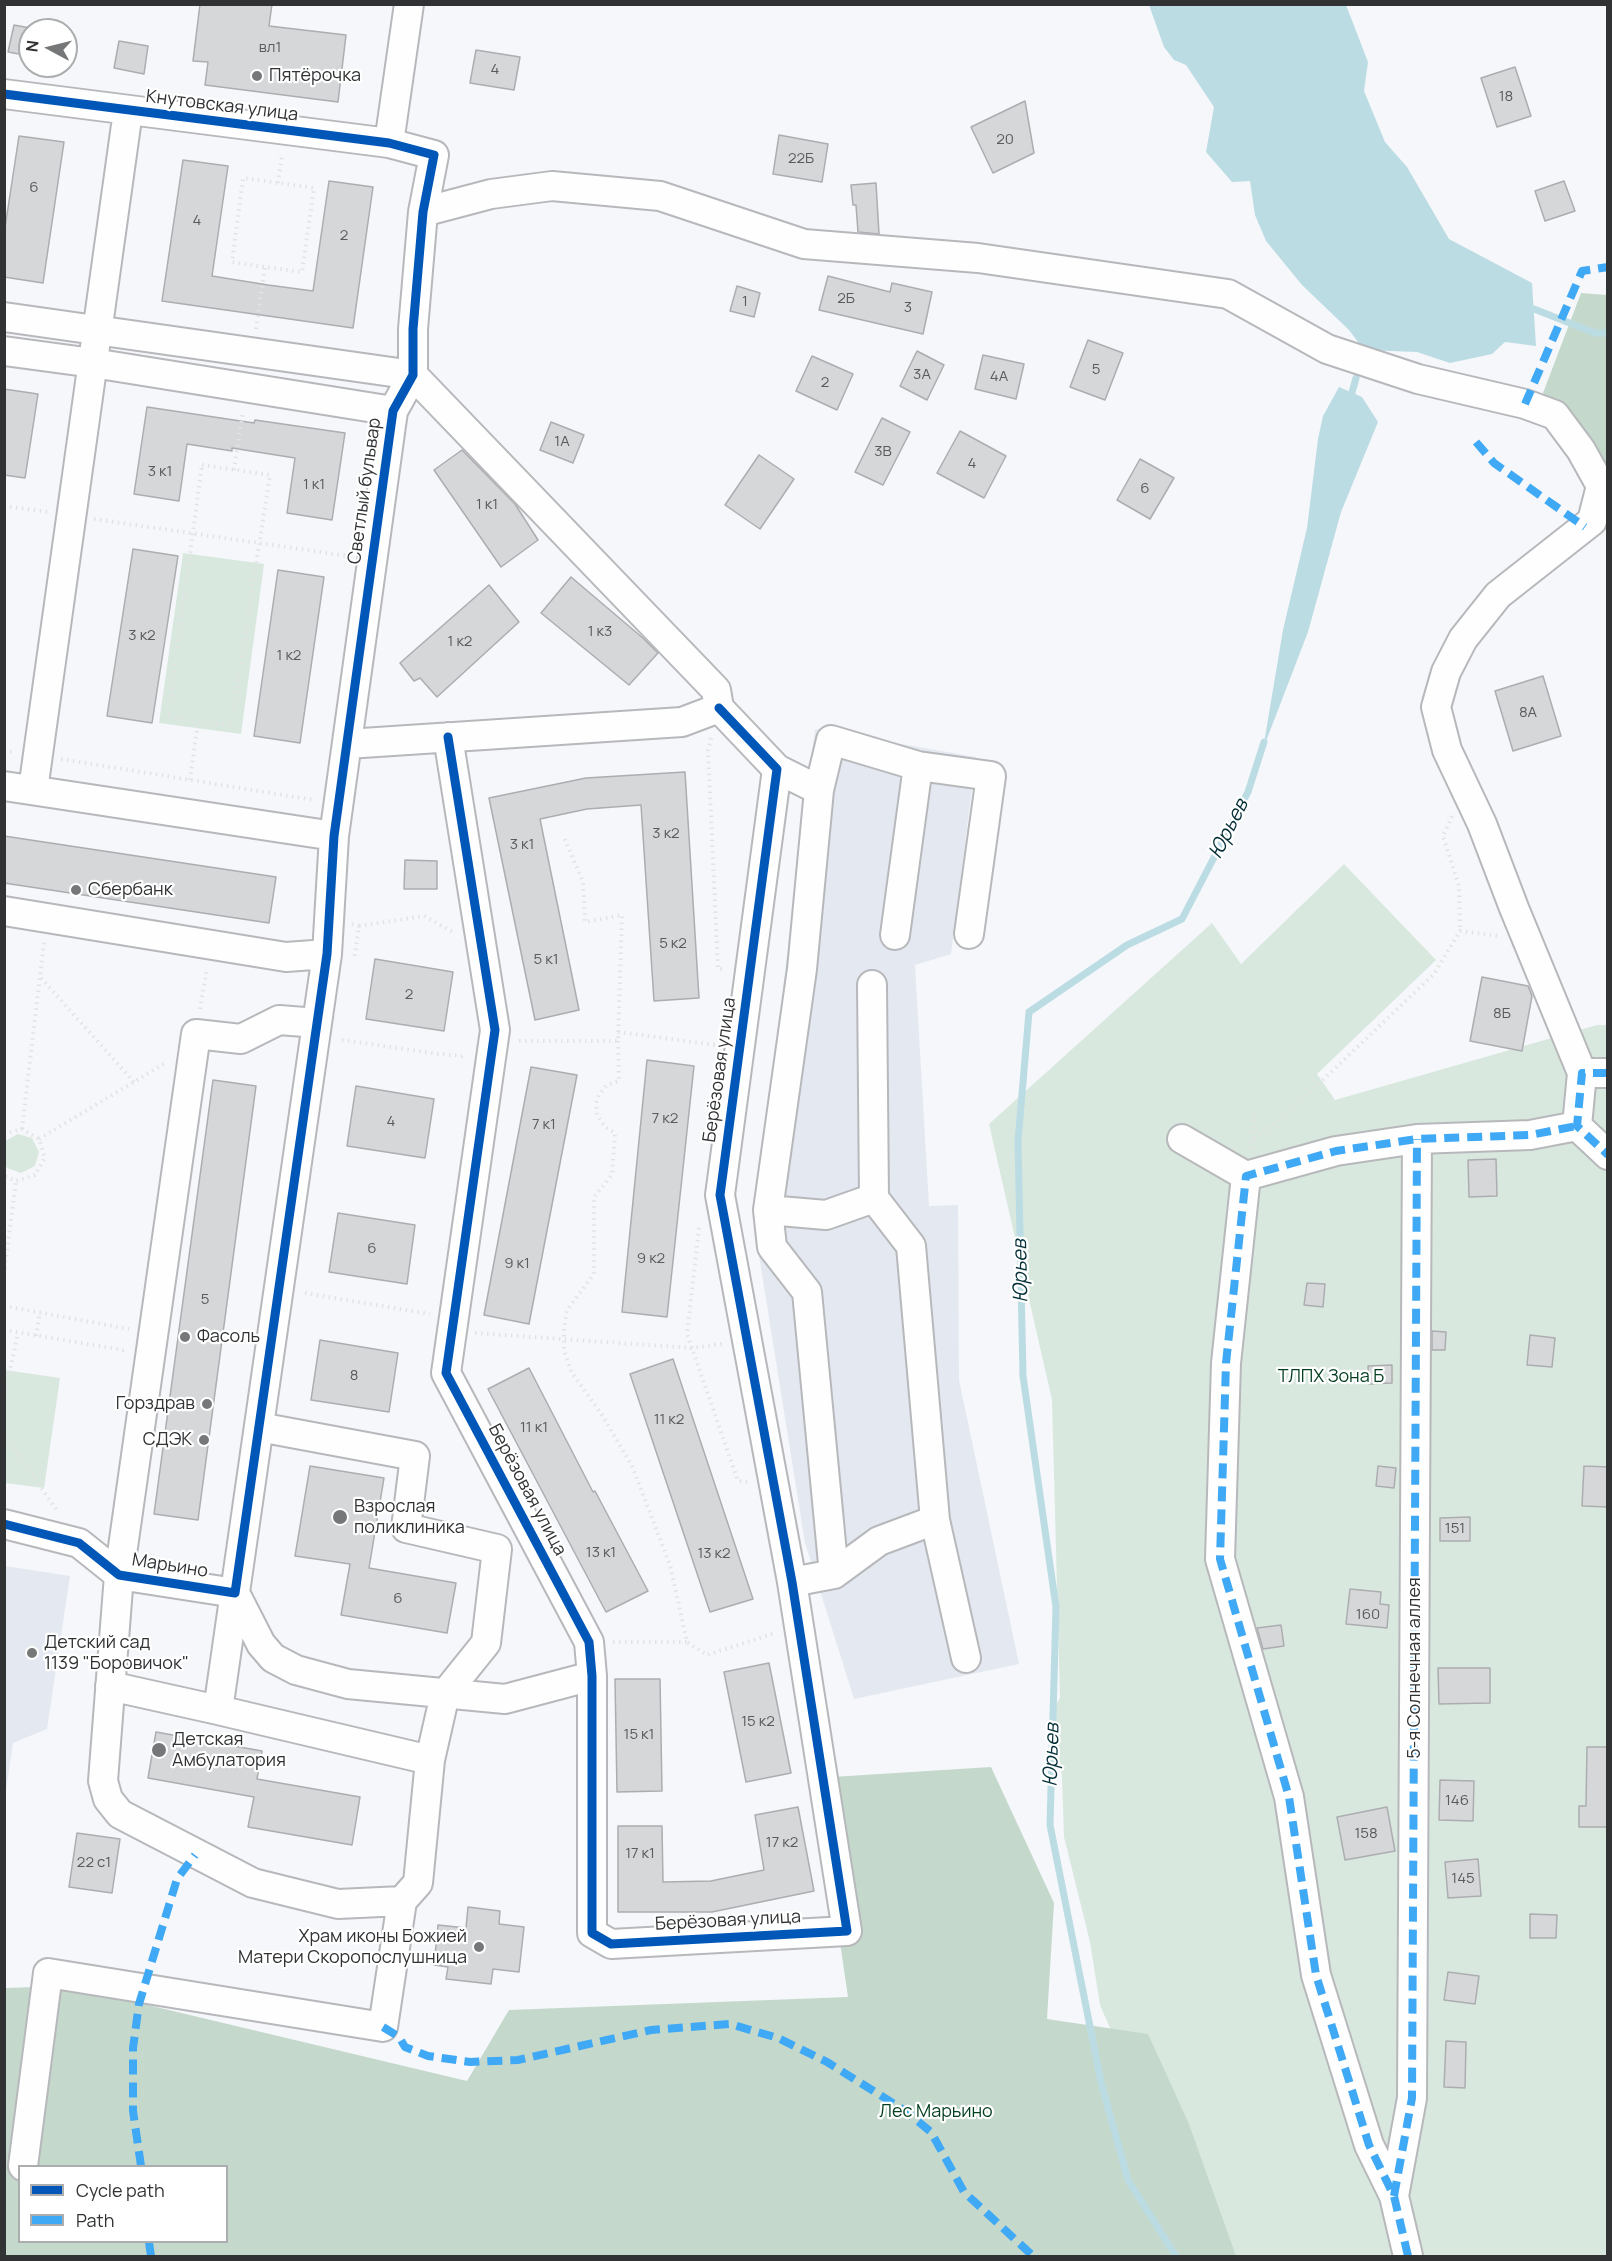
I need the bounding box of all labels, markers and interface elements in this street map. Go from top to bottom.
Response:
north arrow [18,18,78,78]
text: N [21,39,44,53]
house number: вл1 [259,39,281,57]
house number: 4 [491,61,499,79]
place label: Пятёрочка [269,65,361,87]
marker: Пятёрочка [250,69,264,83]
street label: Кнутовская улица [145,86,299,126]
house number: 18 [1499,88,1513,106]
house number: 20 [996,131,1014,149]
house number: 22Б [788,150,814,168]
house number: 6 [29,179,39,197]
house number: 4 [193,212,201,230]
house number: 2 [340,227,348,245]
house number: 2Б [837,290,855,308]
house number: 1 [742,293,748,311]
house number: 3 [904,299,912,317]
house number: 5 [1092,361,1100,379]
house number: 3А [913,366,931,384]
house number: 4А [990,368,1008,386]
house number: 2 [821,374,829,392]
street label: Светлый бульвар [344,417,386,565]
house number: 1А [554,433,570,451]
house number: 3В [874,443,892,461]
house number: 4 [968,455,976,473]
house number: 3 к1 [148,463,172,481]
house number: 1 к1 [303,476,325,494]
house number: 6 [1140,480,1150,498]
house number: 1 к1 [476,496,498,514]
house number: 1 к3 [588,623,612,641]
house number: 3 к2 [128,627,156,645]
house number: 1 к2 [448,633,472,651]
house number: 1 к2 [277,647,301,665]
house number: 8А [1519,704,1537,722]
water label: Юрьев [1204,795,1254,863]
house number: 3 к2 [652,825,680,843]
house number: 3 к1 [510,836,534,854]
place label: Сбербанк [88,879,173,901]
marker: Сбербанк [69,883,83,897]
house number: 5 к2 [659,935,687,953]
house number: 5 к1 [534,951,558,969]
house number: 2 [405,986,413,1004]
street label: Берёзовая улица [699,996,741,1144]
house number: 8Б [1493,1005,1511,1023]
house number: 7 к2 [652,1110,678,1128]
house number: 4 [387,1113,395,1131]
house number: 7 к1 [532,1116,556,1134]
water label: Юрьев [1008,1239,1034,1303]
house number: 6 [367,1240,377,1258]
house number: 9 к2 [637,1250,665,1268]
house number: 9 к1 [504,1255,530,1273]
house number: 5 [201,1291,209,1309]
place label: Фасоль [197,1326,260,1348]
marker: Фасоль [178,1330,192,1344]
park label: ТЛПХ Зона Б [1278,1366,1384,1388]
house number: 8 [350,1367,358,1385]
place label: Горздрав [116,1393,195,1415]
marker: Горздрав [200,1397,214,1411]
house number: 11 к2 [654,1411,684,1429]
house number: 11 к1 [520,1419,548,1437]
street label: Берёзовая улица [483,1420,571,1560]
place label: СДЭК [143,1429,192,1451]
marker: СДЭК [197,1433,211,1447]
place label: Взрослая поликлиника [354,1496,465,1538]
marker: Взрослая поликлиника [331,1508,349,1526]
house number: 151 [1445,1520,1465,1538]
house number: 13 к1 [586,1544,616,1562]
house number: 13 к2 [697,1545,731,1563]
street label: Марьино [130,1549,210,1583]
street label: 5-я Солнечная аллея [1404,1577,1426,1759]
house number: 6 [393,1590,403,1608]
house number: 160 [1356,1606,1380,1624]
place label: Детский сад 1139 "Боровичок" [44,1632,189,1674]
marker: Детский сад 1139 "Боровичок" [25,1646,39,1660]
house number: 15 к2 [741,1713,775,1731]
water label: Юрьев [1039,1723,1065,1787]
house number: 15 к1 [624,1726,654,1744]
place label: Детская Амбулатория [172,1729,286,1772]
marker: Детская Амбулатория [150,1741,168,1759]
house number: 146 [1445,1792,1469,1810]
house number: 158 [1354,1825,1378,1843]
house number: 17 к2 [766,1834,798,1852]
house number: 17 к1 [625,1845,655,1863]
house number: 22 с1 [77,1854,111,1872]
house number: 145 [1451,1870,1475,1888]
street label: Берёзовая улица [655,1906,801,1936]
place label: Храм иконы Божией Матери Скоропослушница [238,1926,467,1968]
marker: Храм иконы Божией Матери Скоропослушница [472,1940,486,1954]
park label: Лес Марьино [879,2101,993,2123]
legend [18,2165,228,2243]
text: Cycle path [76,2178,165,2202]
text: Path [76,2208,114,2232]

